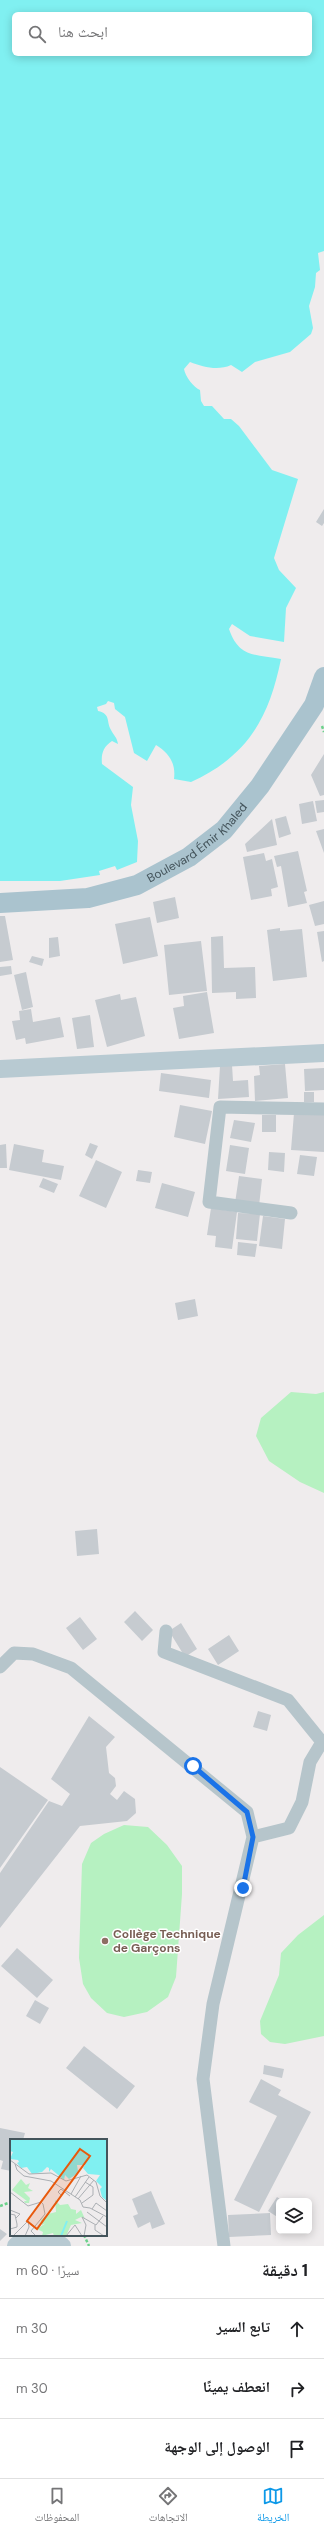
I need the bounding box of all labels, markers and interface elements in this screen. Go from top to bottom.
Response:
search box [12,12,312,56]
text: ابحث هنا [58,22,108,42]
icon: search [26,23,48,45]
street label: Boulevard Émir Khaled [144,800,251,886]
route start [184,1757,202,1775]
route end [234,1879,252,1897]
place label: Collège Technique de Garçons [113,1926,221,1956]
marker: Collège Technique de Garçons [100,1936,110,1946]
inset map [10,2139,107,2236]
map controls [276,2198,312,2234]
button: layers [276,2198,312,2234]
text: 1 دقيقة [262,2259,308,2281]
text: سيرًا · 60 m [16,2262,79,2279]
text: تابع السير [216,2317,270,2337]
icon: ahead [286,2318,308,2340]
text: 30 m [16,2320,48,2337]
text: انعطف يمينًا [203,2377,270,2397]
icon: right [286,2378,308,2400]
text: 30 m [16,2380,48,2397]
text: الوصول إلى الوجهة [164,2437,270,2457]
icon: arrive [286,2438,308,2460]
tab: المحفوظات [35,2485,79,2528]
tab: الاتجاهات [149,2485,188,2528]
tab: الخريطة [257,2485,289,2528]

